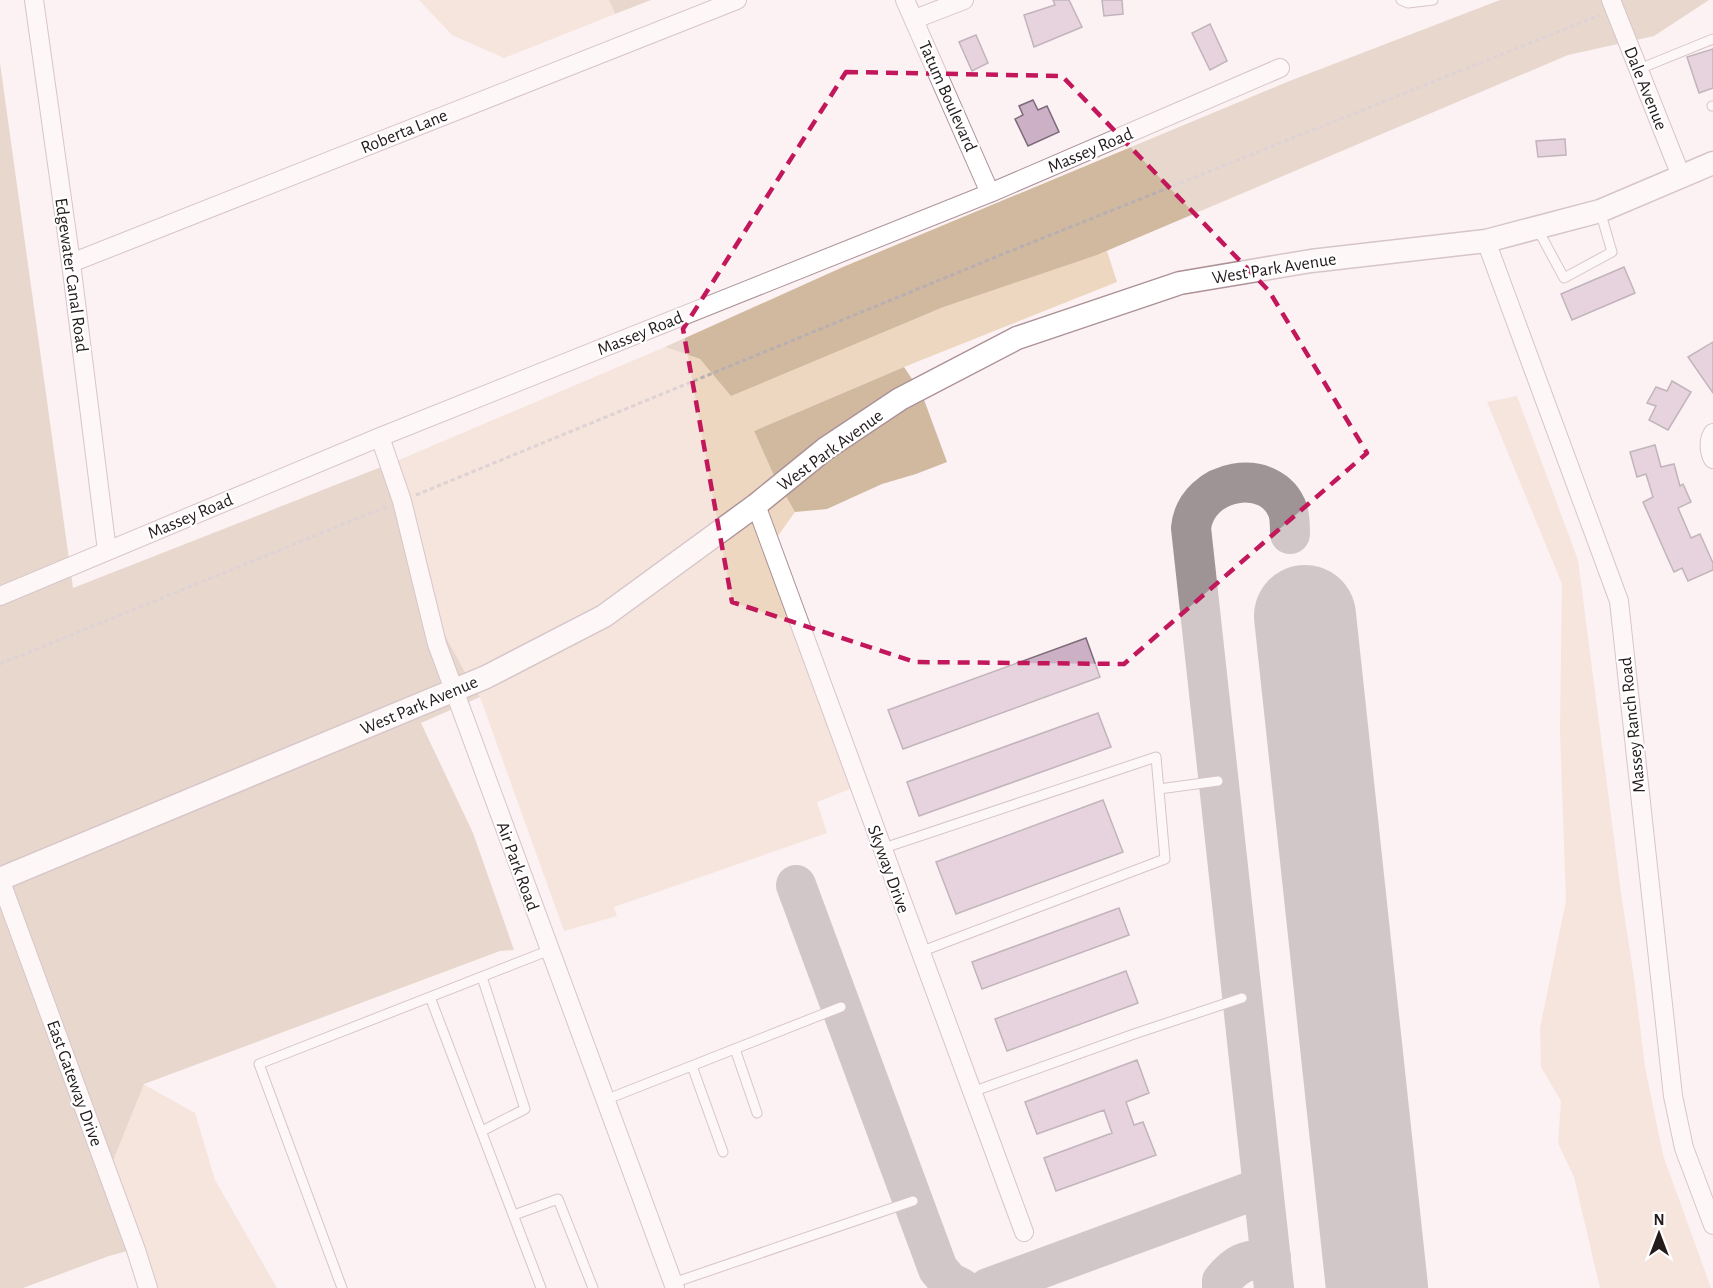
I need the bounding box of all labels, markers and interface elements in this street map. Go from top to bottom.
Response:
street label: Tatum Boulevard [915,38,979,154]
street label: Dale Avenue [1620,44,1670,133]
street label: Roberta Lane [358,106,450,157]
street label: Massey Road [1045,125,1136,177]
street label: Edgewater Canal Road [51,197,91,353]
street label: West Park Avenue [1211,250,1338,288]
street label: Massey Road [595,309,686,359]
street label: West Park Avenue [775,407,887,495]
street label: Massey Road [145,491,236,543]
street label: Massey Ranch Road [1617,656,1649,794]
street label: West Park Avenue [358,673,481,739]
street label: Air Park Road [493,819,541,913]
street label: Skyway Drive [864,823,912,916]
street label: East Gateway Drive [43,1018,105,1149]
north arrow [1629,1204,1689,1264]
text: N [1653,1212,1665,1228]

